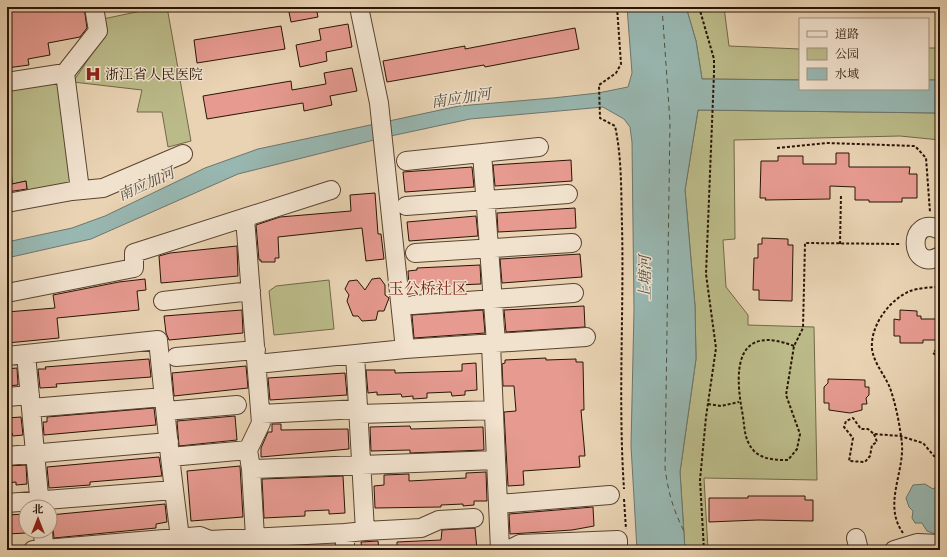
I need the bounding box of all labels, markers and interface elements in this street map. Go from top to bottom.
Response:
legend [799,18,929,90]
text: 道路 [835,26,859,42]
text: 公园 [835,46,859,62]
hospital icon: 浙江省人民医院 [84,65,102,83]
place label: 浙江省人民医院 [105,65,203,84]
text: 水域 [835,66,859,82]
water label: 南应加河 [430,84,495,112]
water label: 南应加河 [115,161,180,205]
water label: 上塘河 [635,253,655,301]
district label: 玉公桥社区 [388,278,468,300]
north arrow [18,499,58,539]
text: 北 [33,502,44,517]

